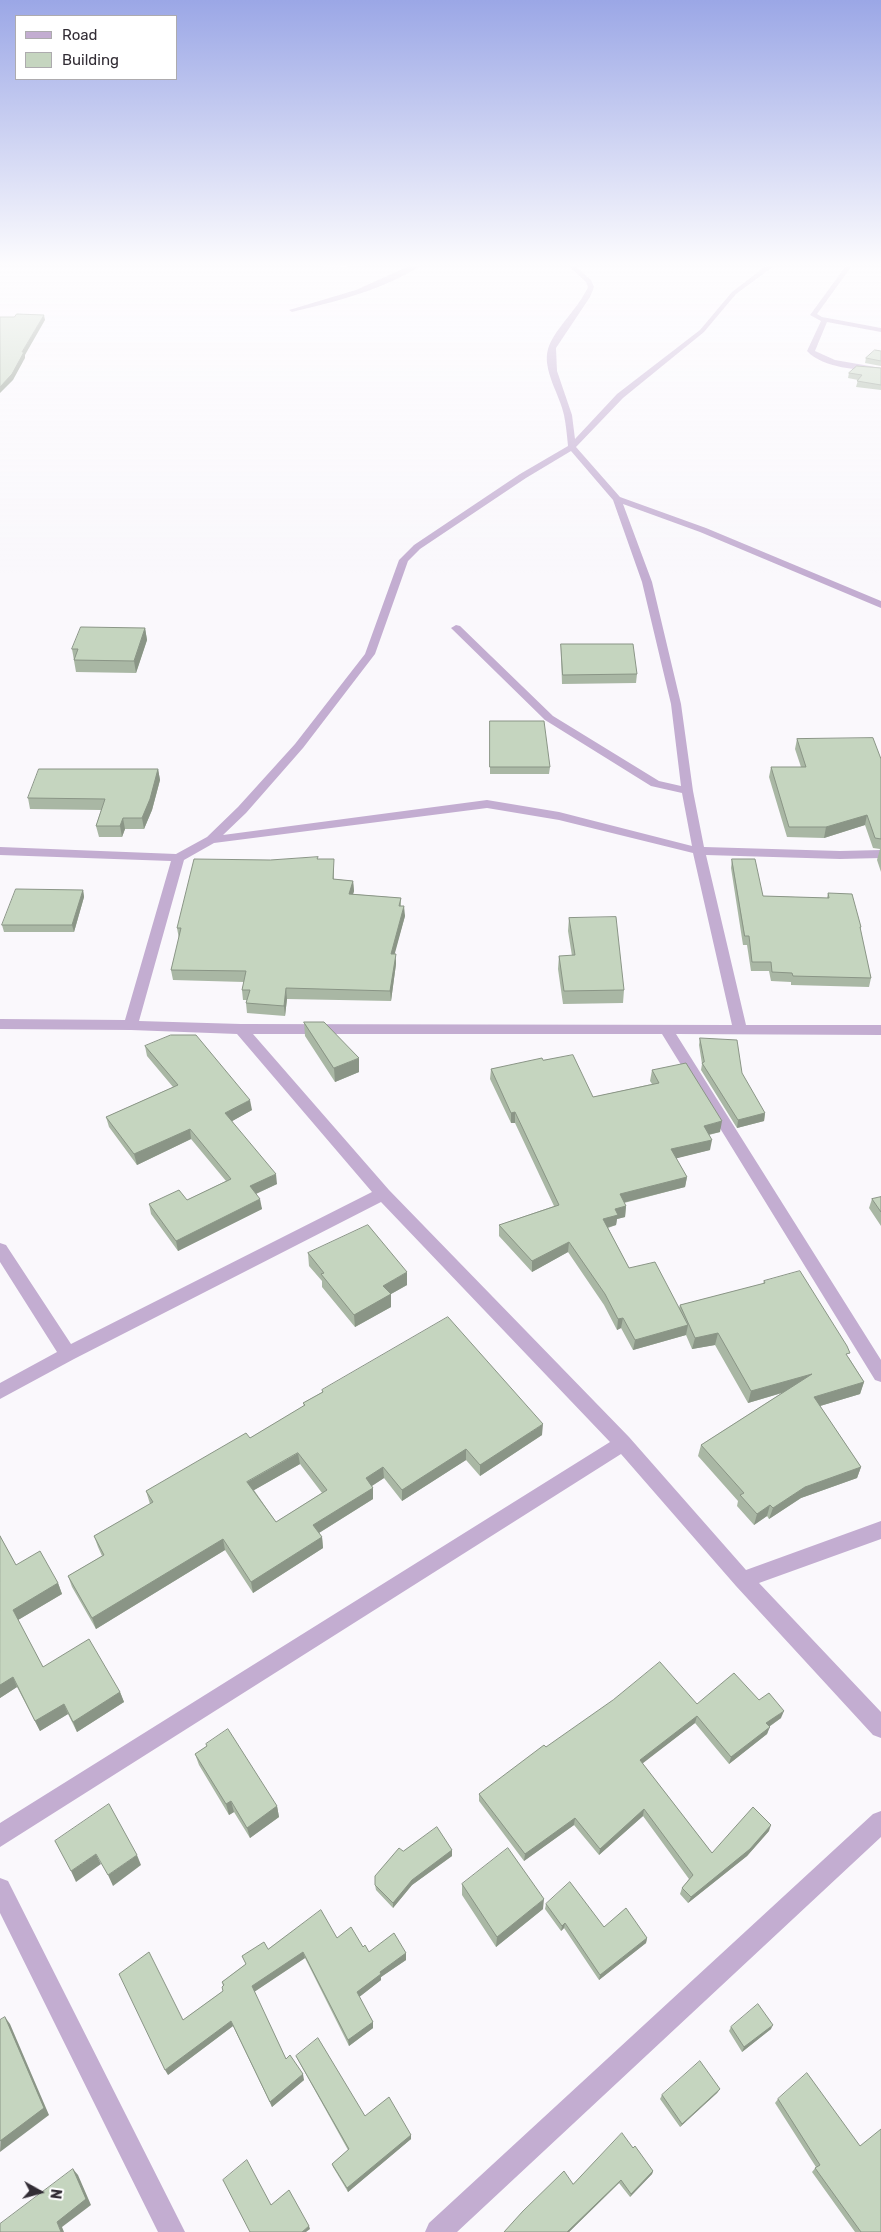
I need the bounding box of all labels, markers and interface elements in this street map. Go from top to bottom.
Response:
legend [15,15,178,80]
text: Road [62,26,98,44]
text: Building [62,51,119,69]
north arrow [15,2167,65,2217]
text: N [46,2188,64,2200]

